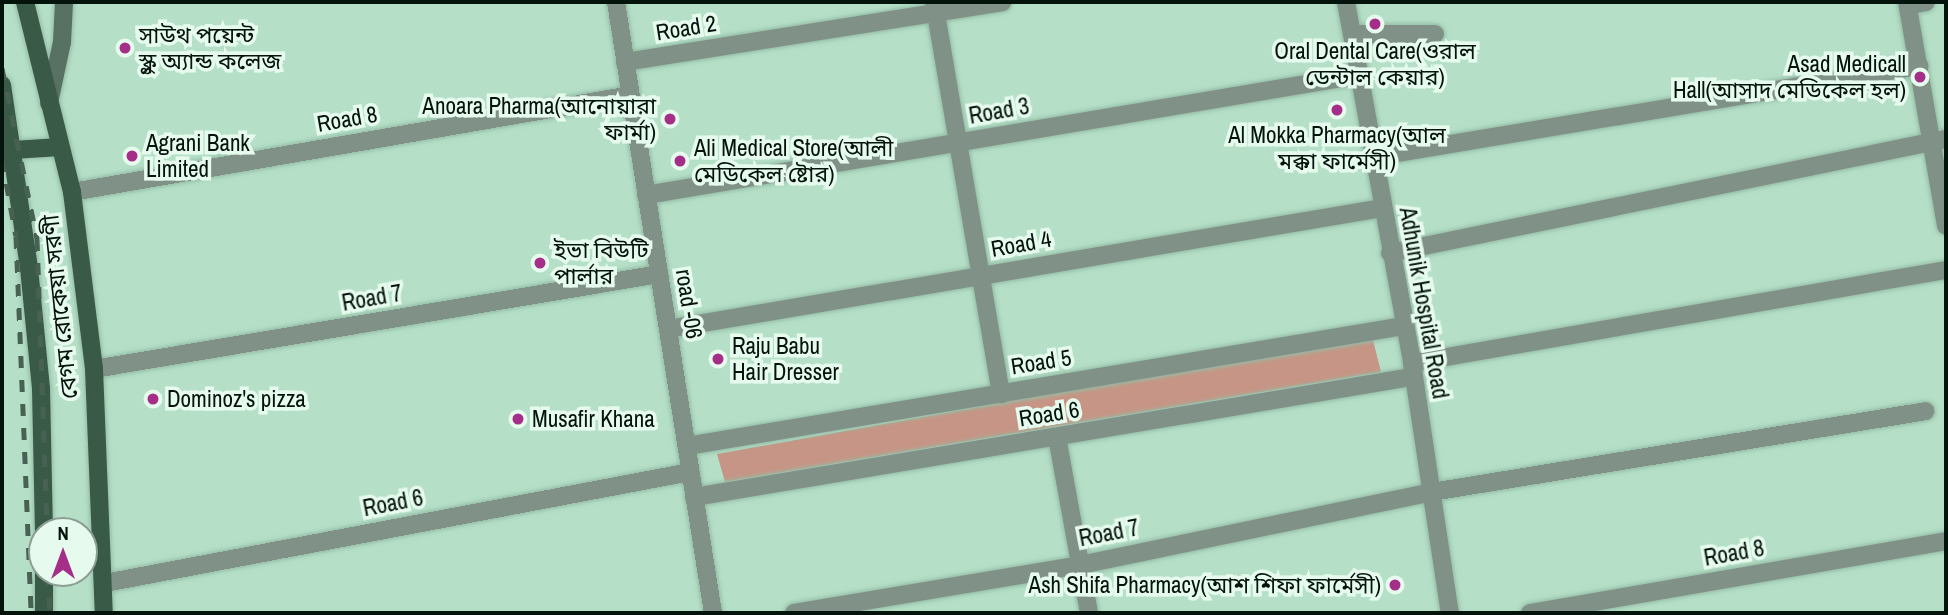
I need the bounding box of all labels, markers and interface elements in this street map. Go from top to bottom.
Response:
street label: Road 2 [654,10,718,46]
marker: Oral Dental Care(ওরাল ডেন্টাল কেয়ার) [1365,14,1385,34]
place label: সাউথ পয়েন্ট স্কুল অ্যান্ড কলেজ [139,21,281,75]
place label: Oral Dental Care(ওরাল ডেন্টাল কেয়ার) [1274,37,1476,91]
marker: সাউথ পয়েন্ট স্কুল অ্যান্ড কলেজ [117,40,133,56]
place label: Asad Medicall Hall(আসাদ মেডিকেল হল) [1673,50,1906,104]
marker: Asad Medicall Hall(আসাদ মেডিকেল হল) [1912,69,1928,85]
place label: Anoara Pharma(আনোয়ারা ফার্মা) [422,92,656,146]
street label: Road 3 [967,92,1031,130]
street label: Road 8 [315,100,379,138]
marker: Al Mokka Pharmacy(আল মক্কা ফার্মেসী) [1329,102,1345,118]
marker: Anoara Pharma(আনোয়ারা ফার্মা) [662,111,678,127]
place label: Al Mokka Pharmacy(আল মক্কা ফার্মেসী) [1228,121,1446,175]
place label: Agrani Bank Limited [146,129,250,183]
place label: Ali Medical Store(আলী মেডিকেল ষ্টোর) [694,134,893,188]
marker: Agrani Bank Limited [124,148,140,164]
marker: Ali Medical Store(আলী মেডিকেল ষ্টোর) [672,153,688,169]
street label: Adhunik Hospital Road [1394,205,1454,401]
street label: বেগম রোকেয়া সরণী [37,213,83,401]
street label: Road 4 [989,225,1053,263]
place label: ইভা বিউটি পার্লার [554,236,649,290]
marker: ইভা বিউটি পার্লার [532,255,548,271]
street label: road -06 [670,267,708,341]
street label: Road 7 [340,279,404,317]
place label: Raju Babu Hair Dresser [732,332,839,386]
street label: Road 5 [1009,344,1073,380]
marker: Raju Babu Hair Dresser [710,351,726,367]
place label: Dominoz's pizza [167,385,306,413]
marker: Dominoz's pizza [145,391,161,407]
street label: Road 6 [1017,396,1081,432]
place label: Musafir Khana [532,405,655,433]
marker: Musafir Khana [510,411,526,427]
street label: Road 6 [361,484,425,522]
street label: Road 7 [1077,514,1141,552]
north arrow [28,517,98,587]
text: N [57,520,69,546]
street label: Road 8 [1702,534,1766,572]
place label: Ash Shifa Pharmacy(আশ শিফা ফার্মেসী) [1029,571,1381,599]
marker: Ash Shifa Pharmacy(আশ শিফা ফার্মেসী) [1387,577,1403,593]

